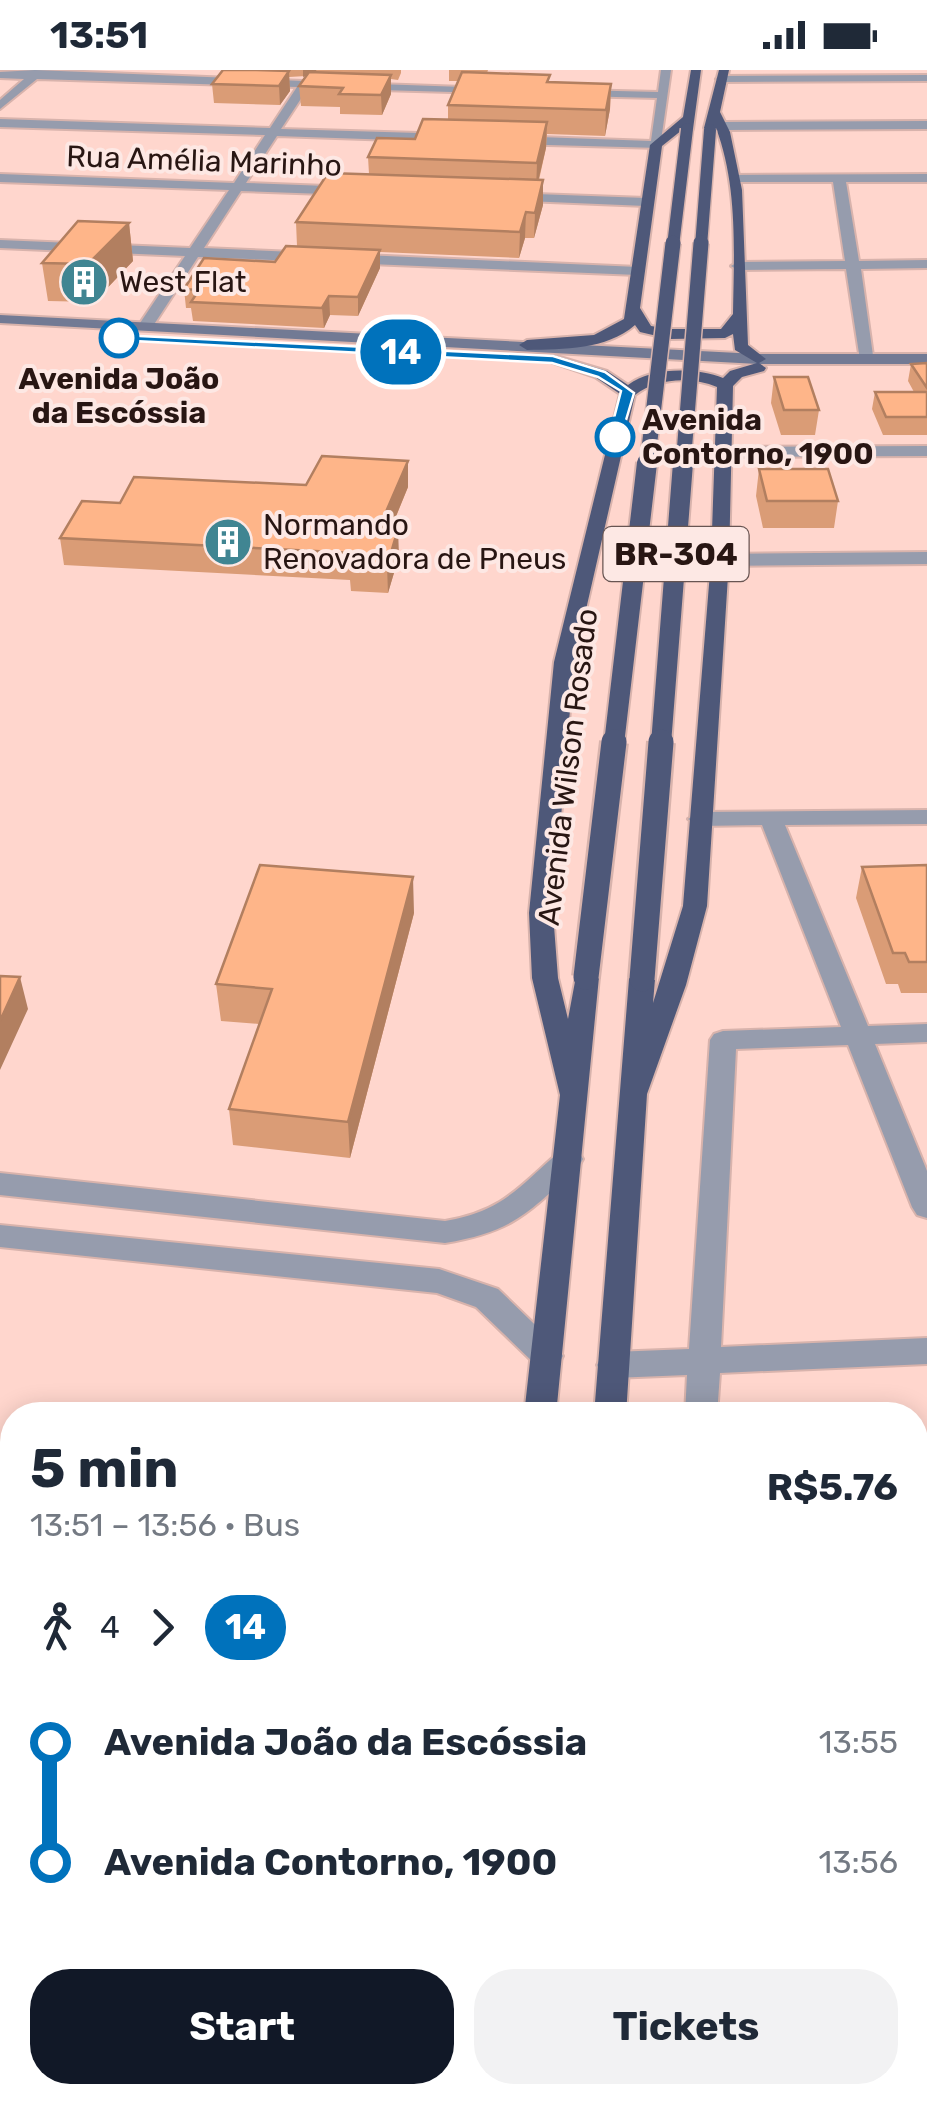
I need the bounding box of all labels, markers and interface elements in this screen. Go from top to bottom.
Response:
text: 13:51 [50,12,148,58]
street label: Rua Amélia Marinho [66,138,342,184]
building icon: West Flat [58,256,110,308]
place label: West Flat [119,264,247,300]
marker: Avenida João da Escóssia [100,319,138,357]
line badge: 14 [356,320,446,384]
text: 14 [380,331,422,373]
place label: Avenida João da Escóssia [19,361,219,431]
place label: Avenida Contorno, 1900 [642,402,874,472]
marker: Avenida Contorno, 1900 [596,418,634,456]
place label: Normando Renovadora de Pneus [263,507,566,577]
building icon: Normando Renovadora de Pneus [202,516,254,568]
road number: BR-304 [604,527,748,581]
street label: Avenida Wilson Rosado [531,606,605,928]
text: 5 min [30,1436,179,1501]
text: R$5.76 [767,1464,898,1510]
text: 13:51 – 13:56 · Bus [30,1506,300,1544]
icon: walk [30,1600,85,1655]
icon: forward [135,1600,190,1655]
text: 14 [225,1606,266,1648]
text: 4 [100,1608,120,1646]
text: Avenida João da Escóssia [104,1719,587,1765]
text: 13:55 [819,1723,898,1761]
text: Avenida Contorno, 1900 [104,1839,557,1885]
text: 13:56 [819,1843,898,1881]
button: Start [30,1969,454,2084]
button: Tickets [474,1969,898,2084]

